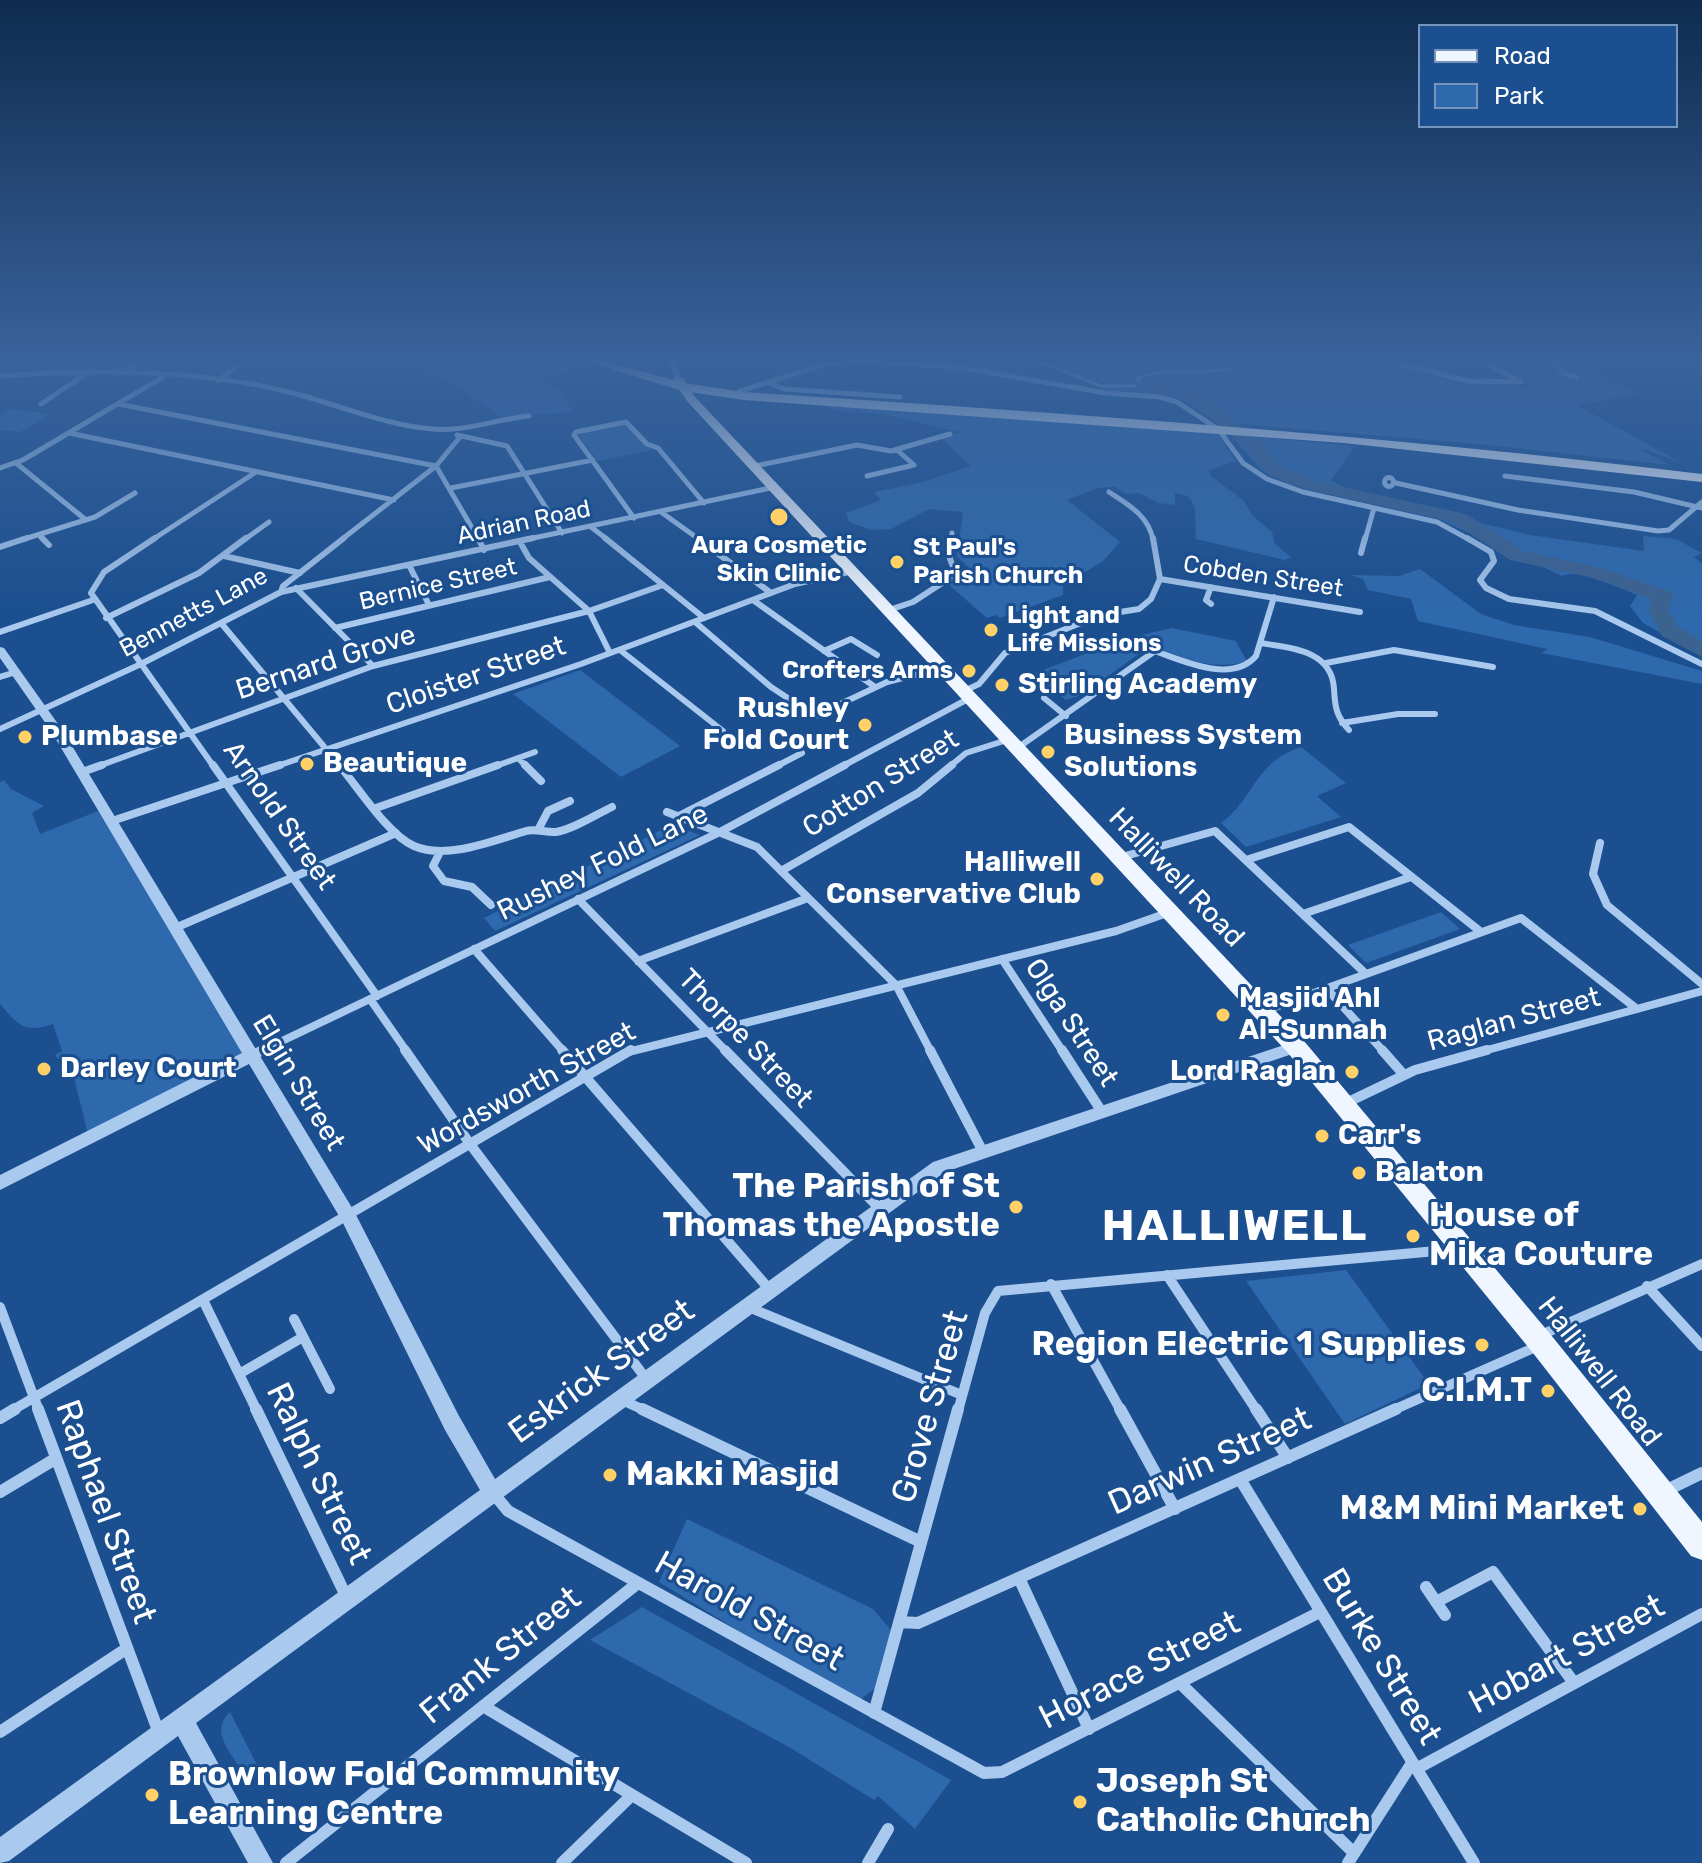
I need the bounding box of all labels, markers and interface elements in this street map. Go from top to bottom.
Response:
legend [1418,24,1678,128]
text: Road [1494,42,1551,70]
text: Park [1494,82,1544,110]
street label: Adrian Road [455,495,593,551]
marker: Aura Cosmetic Skin Clinic [768,506,790,528]
place label: Aura Cosmetic Skin Clinic [691,532,867,588]
place label: St Paul's Parish Church [913,534,1083,590]
street label: Cobden Street [1181,550,1345,604]
street label: Bernice Street [356,553,520,617]
marker: St Paul's Parish Church [888,553,906,571]
street label: Bennetts Lane [115,562,273,664]
place label: Light and Life Missions [1007,602,1162,658]
street label: Bernard Grove [232,618,420,708]
marker: Light and Life Missions [982,621,1000,639]
street label: Cloister Street [382,630,570,722]
place label: Crofters Arms [782,657,953,685]
marker: Crofters Arms [960,662,978,680]
place label: Stirling Academy [1018,668,1257,702]
marker: Stirling Academy [993,676,1011,694]
place label: Rushley Fold Court [703,692,849,758]
marker: Rushley Fold Court [856,716,874,734]
place label: Business System Solutions [1064,719,1302,785]
place label: Plumbase [41,720,178,754]
street label: Cotton Street [797,723,965,845]
marker: Plumbase [16,728,34,746]
street label: Arnold Street [215,735,343,897]
marker: Business System Solutions [1039,743,1057,761]
place label: Beautique [323,747,467,781]
marker: Beautique [298,755,316,773]
street label: Rushey Fold Lane [492,797,714,929]
street label: Halliwell Road [1101,801,1251,955]
place label: Halliwell Conservative Club [826,846,1081,912]
marker: Halliwell Conservative Club [1088,870,1106,888]
street label: Olga Street [1017,953,1125,1093]
street label: Thorpe Street [671,963,819,1115]
street label: Raglan Street [1424,981,1604,1059]
place label: Masjid Ahl Al-Sunnah [1239,982,1387,1048]
marker: Masjid Ahl Al-Sunnah [1214,1006,1232,1024]
street label: Elgin Street [244,1009,352,1157]
street label: Wordsworth Street [412,1015,642,1163]
place label: Darley Court [60,1052,236,1086]
place label: Lord Raglan [1170,1055,1336,1089]
marker: Darley Court [35,1060,53,1078]
marker: Lord Raglan [1343,1063,1361,1081]
place label: Carr's [1338,1119,1421,1153]
marker: Carr's [1313,1127,1331,1145]
place label: Balaton [1375,1156,1484,1190]
marker: Balaton [1350,1164,1368,1182]
place label: The Parish of St Thomas the Apostle [662,1167,1000,1246]
place label: House of Mika Couture [1429,1196,1653,1276]
marker: The Parish of St Thomas the Apostle [1007,1198,1025,1216]
district label: HALLIWELL [1102,1201,1368,1253]
marker: House of Mika Couture [1404,1227,1422,1245]
street label: Eskrick Street [501,1291,703,1453]
street label: Halliwell Road [1530,1291,1668,1453]
street label: Grove Street [884,1306,978,1508]
place label: Region Electric 1 Supplies [1032,1325,1466,1365]
marker: Region Electric 1 Supplies [1473,1336,1491,1354]
place label: C.I.M.T [1421,1371,1532,1411]
street label: Ralph Street [257,1377,379,1571]
marker: C.I.M.T [1539,1382,1557,1400]
street label: Raphael Street [46,1395,164,1629]
street label: Darwin Street [1102,1399,1318,1525]
place label: Makki Masjid [626,1455,839,1495]
marker: Makki Masjid [601,1466,619,1484]
place label: M&M Mini Market [1340,1489,1624,1529]
marker: M&M Mini Market [1631,1500,1649,1518]
street label: Harold Street [647,1543,851,1681]
street label: Burke Street [1312,1561,1450,1753]
street label: Frank Street [412,1579,590,1733]
street label: Hobart Street [1462,1586,1672,1724]
street label: Horace Street [1033,1603,1247,1739]
place label: Brownlow Fold Community Learning Centre [168,1755,620,1834]
place label: Joseph St Catholic Church [1096,1762,1370,1842]
marker: Brownlow Fold Community Learning Centre [143,1786,161,1804]
marker: Joseph St Catholic Church [1071,1793,1089,1811]

